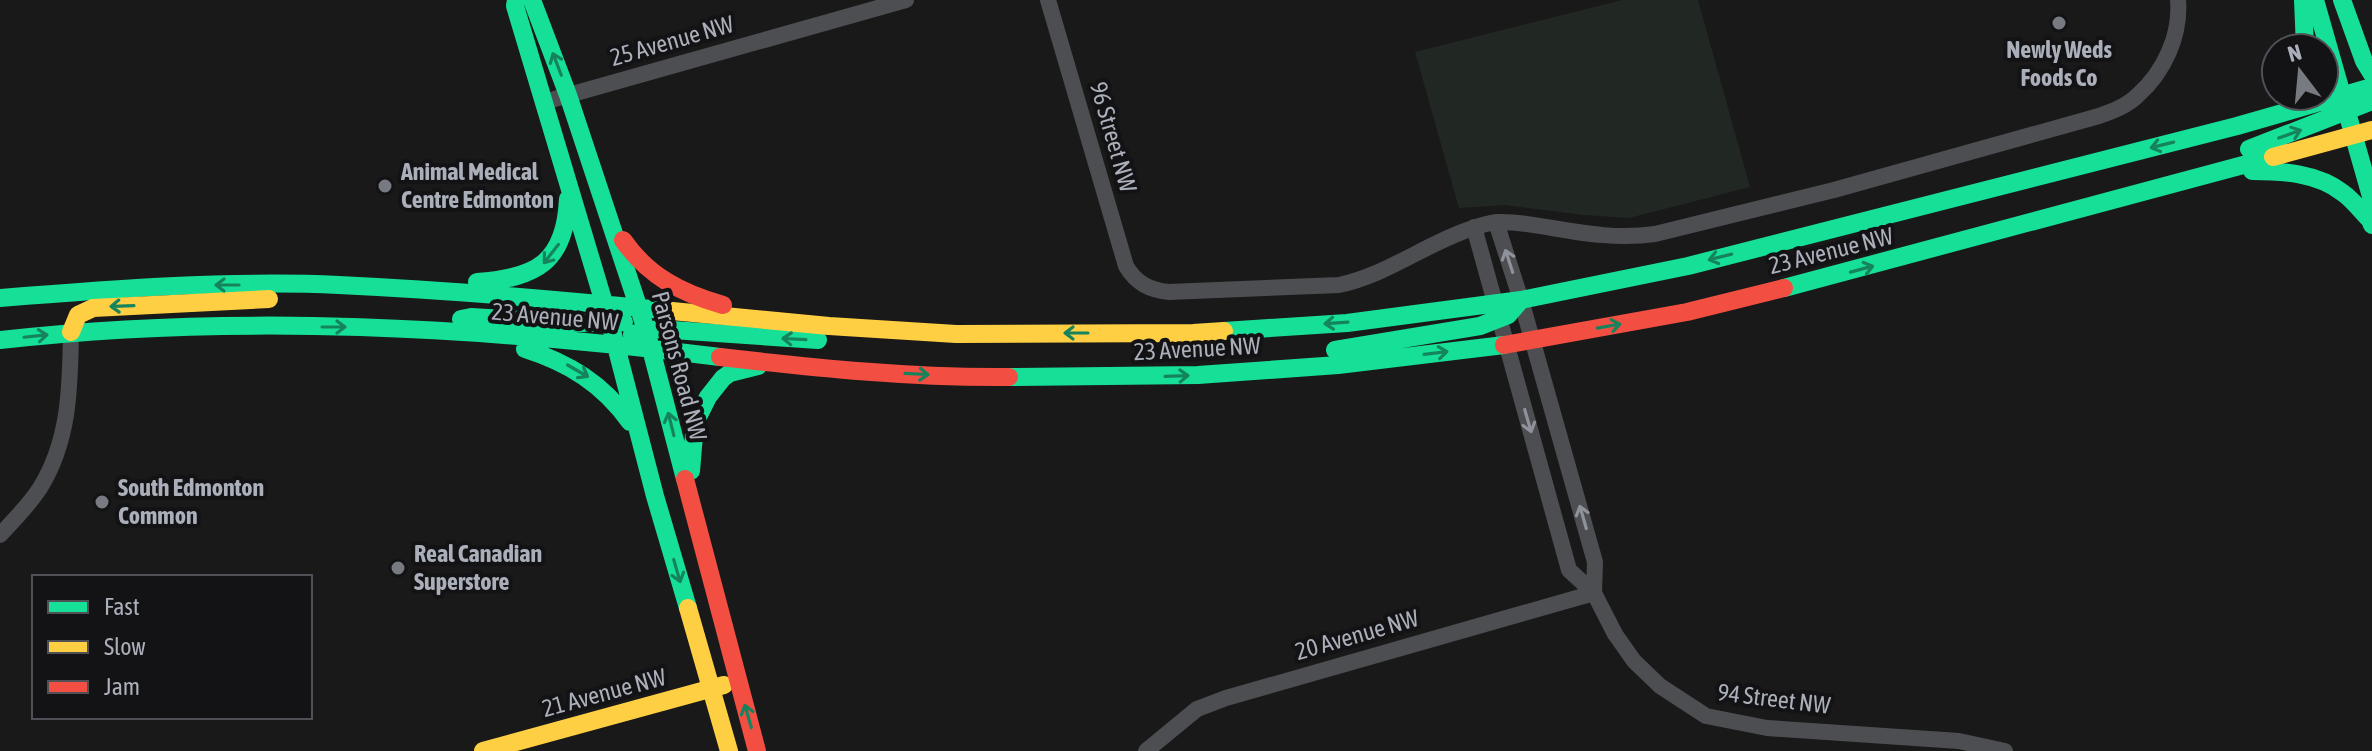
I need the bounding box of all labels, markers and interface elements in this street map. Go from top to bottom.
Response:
street label: 25 Avenue NW [607,10,737,71]
marker: Newly Weds Foods Co [2050,14,2068,32]
north arrow [2260,32,2340,112]
place label: Newly Weds Foods Co [2006,36,2112,91]
text: N [2285,38,2304,67]
one-way arrow [549,52,563,77]
street label: 96 Street NW [1085,79,1142,196]
one-way arrow [2277,126,2301,140]
one-way arrow [2149,138,2175,153]
place label: Animal Medical Centre Edmonton [400,158,554,213]
marker: Animal Medical Centre Edmonton [376,177,394,195]
street label: 23 Avenue NW [1766,222,1896,279]
one-way arrow [543,243,560,264]
one-way arrow [1500,248,1515,273]
one-way arrow [1708,251,1733,266]
one-way arrow [1849,260,1875,275]
one-way arrow [214,277,241,293]
street label: Parsons Road NW [647,288,713,444]
one-way arrow [109,298,136,313]
street label: 23 Avenue NW [491,298,620,336]
one-way arrow [1323,316,1350,331]
one-way arrow [1596,318,1621,333]
one-way arrow [320,319,347,335]
one-way arrow [1063,325,1090,341]
one-way arrow [22,329,49,344]
one-way arrow [781,332,808,347]
street label: 23 Avenue NW [1133,332,1262,365]
one-way arrow [1422,346,1449,361]
one-way arrow [566,363,589,379]
one-way arrow [903,366,930,381]
one-way arrow [1163,368,1190,383]
one-way arrow [1521,407,1536,433]
one-way arrow [662,412,677,438]
place label: South Edmonton Common [118,474,264,529]
marker: South Edmonton Common [93,493,111,511]
one-way arrow [1574,504,1589,530]
place label: Real Canadian Superstore [414,540,542,595]
one-way arrow [670,557,685,583]
marker: Real Canadian Superstore [389,559,407,577]
legend [32,575,312,719]
text: Fast [104,593,140,620]
street label: 20 Avenue NW [1292,604,1422,665]
text: Slow [104,633,146,660]
street label: 21 Avenue NW [539,663,669,722]
text: Jam [104,673,140,700]
street label: 94 Street NW [1716,678,1833,719]
one-way arrow [739,704,754,730]

